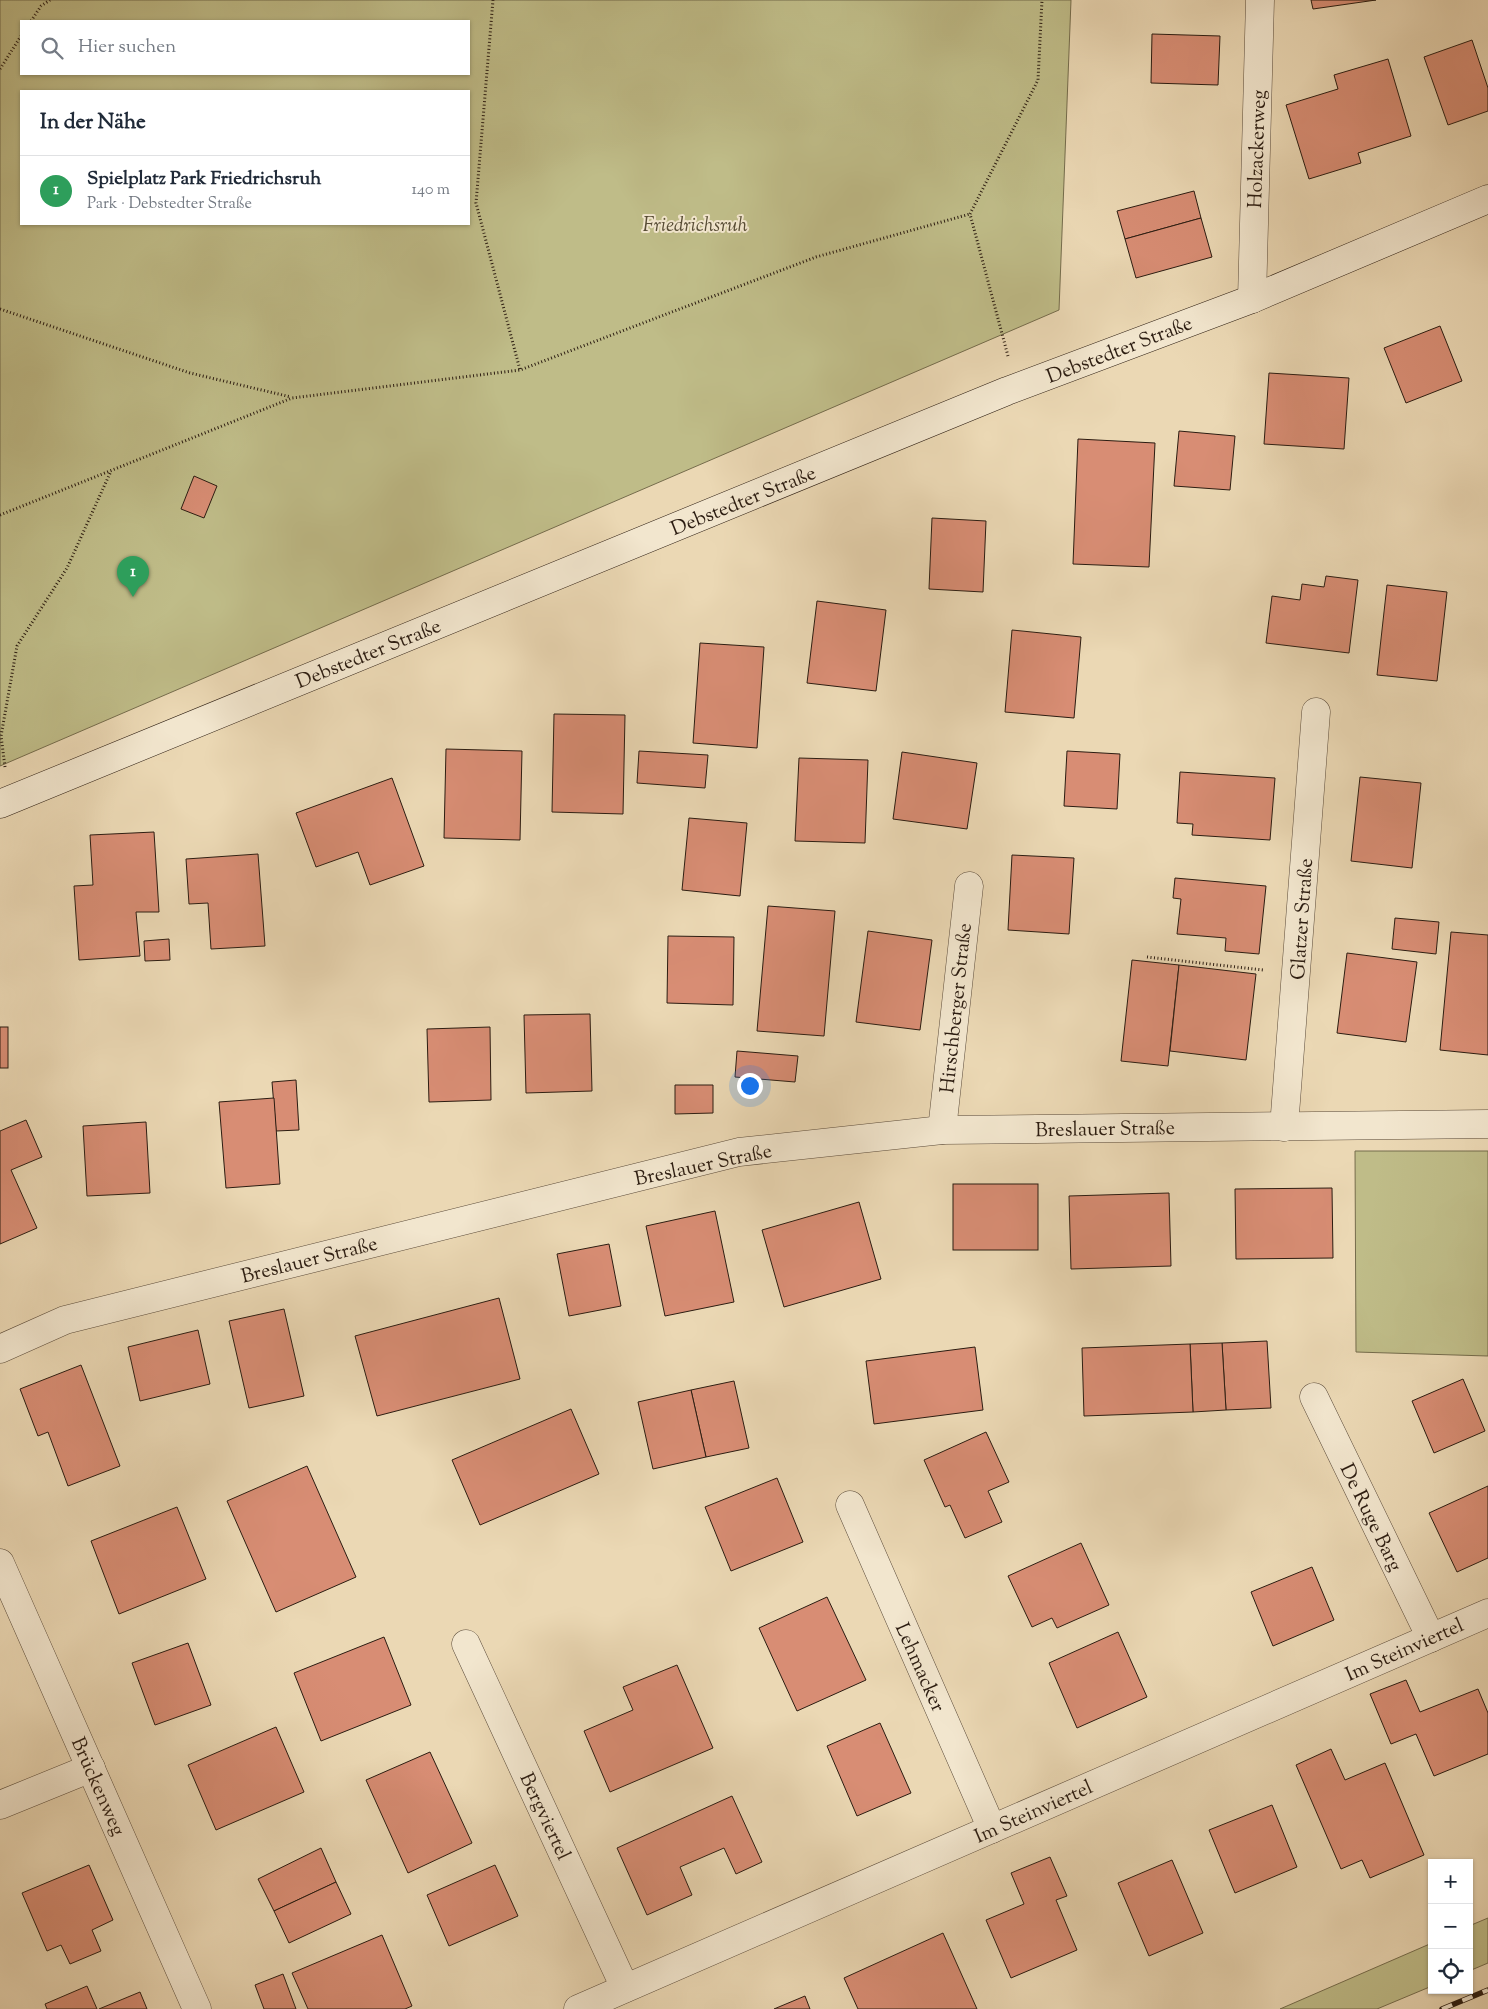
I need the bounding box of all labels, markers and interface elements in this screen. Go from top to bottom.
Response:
search box [20,20,470,75]
icon: search [38,34,66,62]
text: Hier suchen [78,34,176,61]
street label: Holzackerweg [1242,89,1275,209]
text: In der Nähe [40,108,146,138]
text: Spielplatz Park Friedrichsruh [87,166,321,193]
text: 1 [53,179,59,202]
text: 140 m [412,179,450,202]
text: Park · Debstedter Straße [87,193,252,216]
park label: Friedrichsruh [643,212,748,241]
street label: Debstedter Straße [1043,310,1197,393]
street label: Debstedter Straße [667,460,821,545]
pin: 1 [117,556,149,597]
street label: Debstedter Straße [292,613,446,698]
street label: Glatzer Straße [1285,857,1322,981]
street label: Hirschberger Straße [934,922,981,1095]
your location [737,1073,763,1099]
street label: Breslauer Straße [1035,1115,1175,1146]
street label: Breslauer Straße [632,1138,775,1195]
street label: Breslauer Straße [238,1230,381,1292]
street label: De Ruge Barg [1331,1459,1408,1577]
street label: Im Steinviertel [1341,1612,1469,1690]
street label: Lehmacker [886,1619,951,1718]
street label: Brückenweg [62,1733,131,1841]
street label: Bergviertel [511,1768,577,1866]
street label: Im Steinviertel [970,1774,1098,1852]
map controls [1428,1859,1473,1994]
button: + [1428,1859,1473,1904]
button: − [1428,1904,1473,1949]
button: locate [1428,1949,1473,1994]

